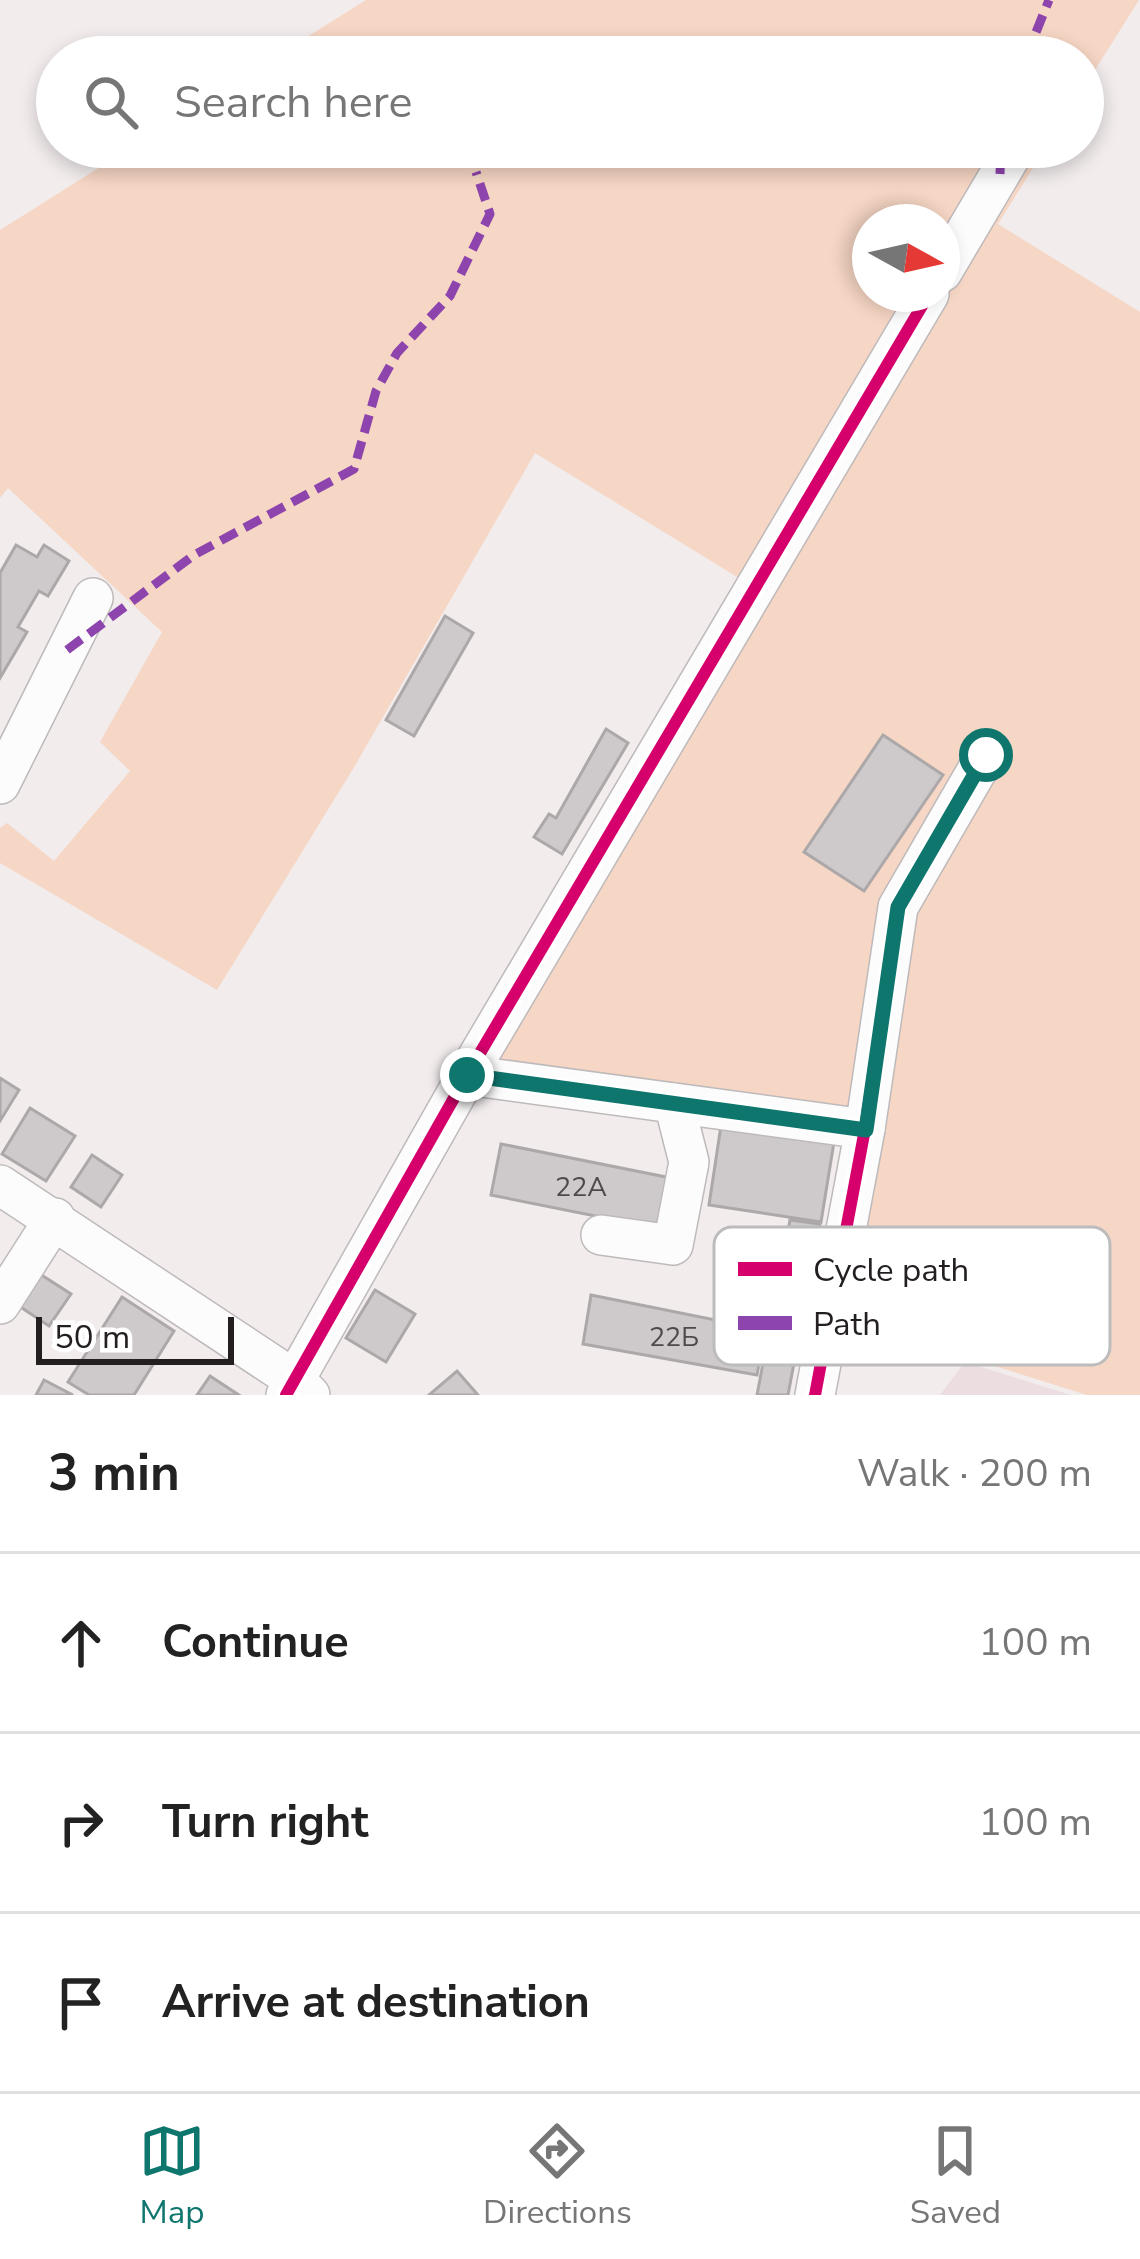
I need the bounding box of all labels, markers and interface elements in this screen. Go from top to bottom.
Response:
search box [36,36,1104,168]
icon: search [78,69,144,135]
text: Search here [174,72,413,133]
north arrow [852,204,960,312]
route start [959,728,1013,782]
route end [440,1048,494,1102]
house number: 22А [555,1169,607,1206]
legend [714,1227,1110,1365]
text: Cycle path [813,1248,969,1293]
text: Path [813,1302,881,1347]
scale bar [36,1311,234,1364]
text: 50 m [54,1315,130,1360]
house number: 22Б [649,1319,699,1356]
text: 3 min [48,1438,180,1508]
text: Walk · 200 m [857,1447,1092,1500]
icon: ahead [48,1610,114,1676]
text: Continue [162,1612,349,1673]
text: 100 m [978,1616,1092,1669]
icon: right [48,1790,114,1856]
text: Turn right [162,1792,369,1853]
text: 100 m [978,1796,1092,1849]
icon: arrive [48,1970,114,2036]
text: Arrive at destination [162,1972,590,2033]
tab: Map [139,2118,205,2235]
tab: Directions [483,2118,632,2235]
tab: Saved [910,2118,1001,2235]

